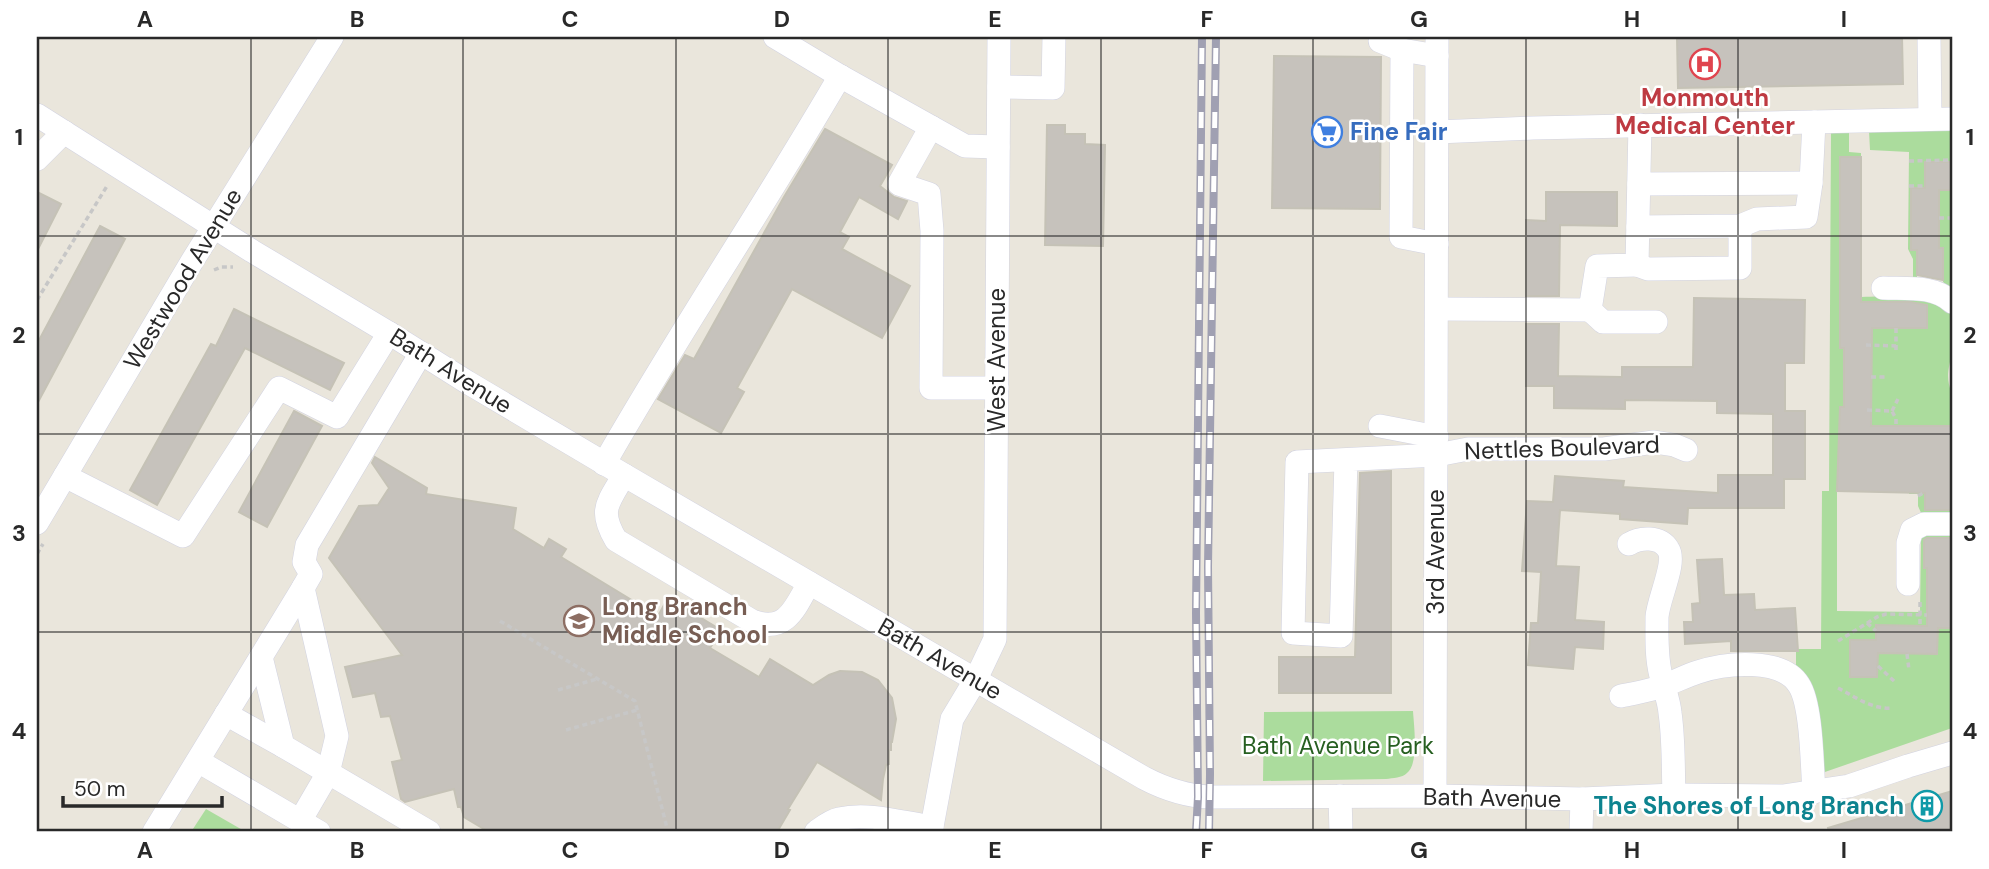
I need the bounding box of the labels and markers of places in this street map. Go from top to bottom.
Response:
hospital icon: Monmouth Medical Center [1688,47,1722,81]
place label: Monmouth Medical Center [1615,82,1795,141]
supermarket icon: Fine Fair [1310,115,1344,149]
place label: Fine Fair [1350,116,1448,147]
place label: Long Branch Middle School [602,591,767,650]
school or university icon: Long Branch Middle School [562,604,596,638]
building icon: The Shores of Long Branch [1910,789,1944,823]
place label: The Shores of Long Branch [1593,790,1904,821]

